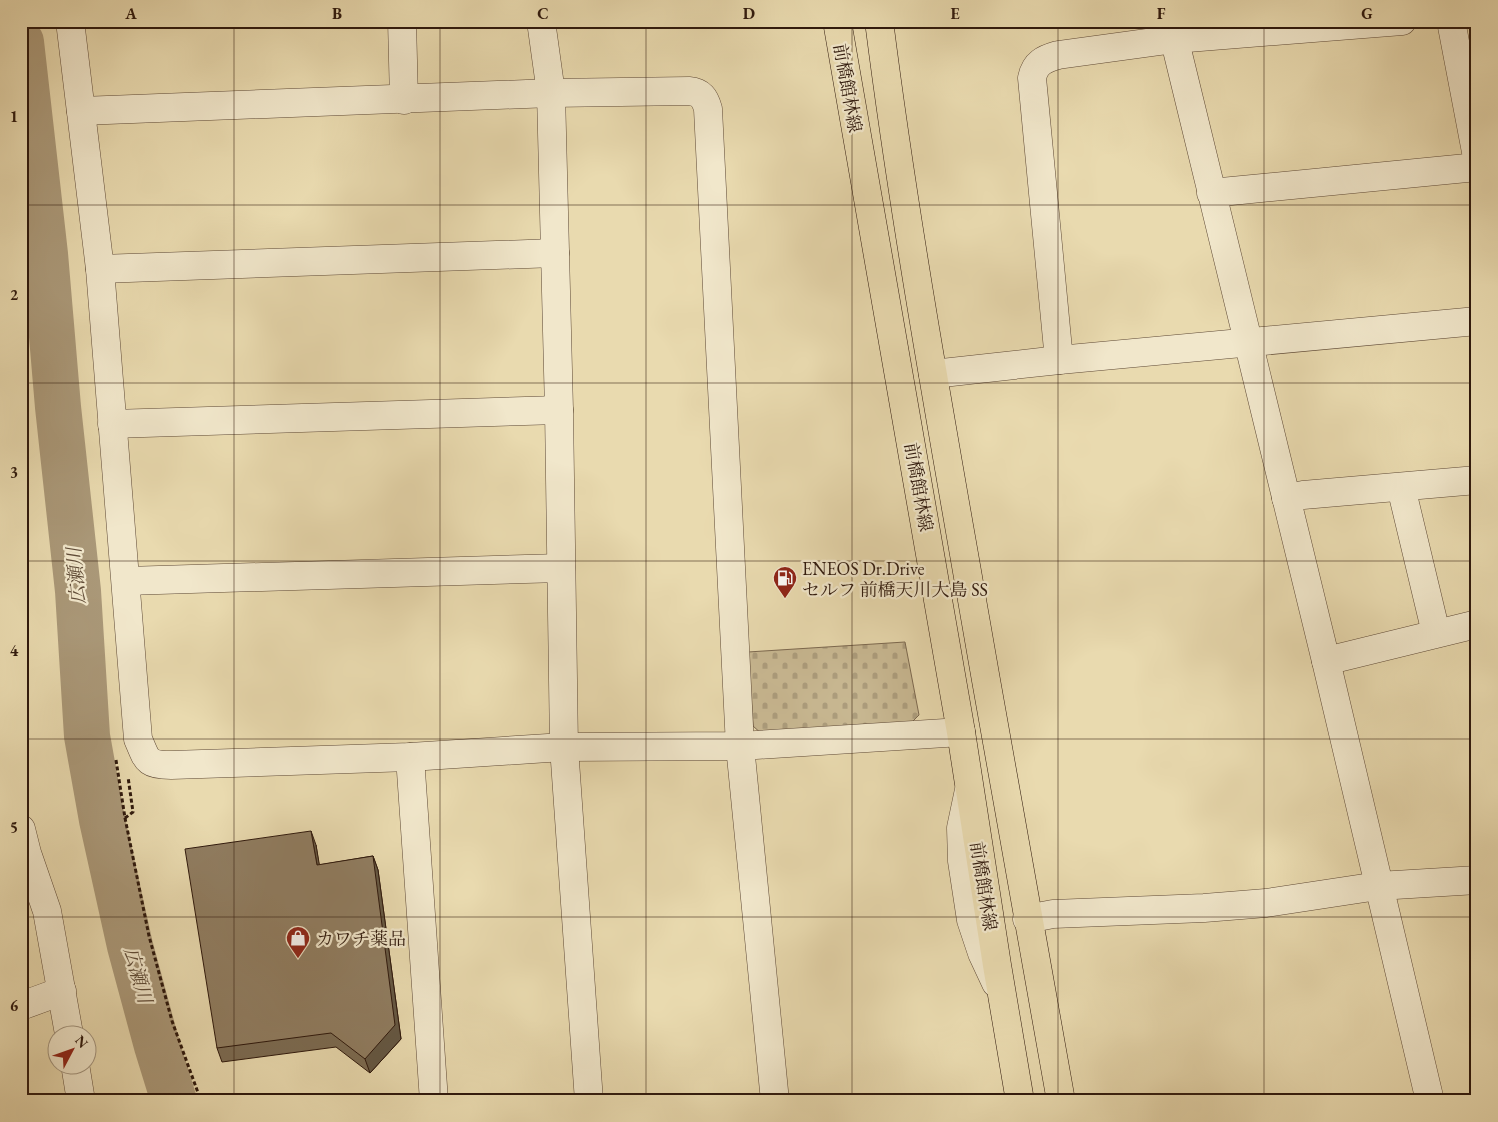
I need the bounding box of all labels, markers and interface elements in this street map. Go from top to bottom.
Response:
text: A [124,3,137,24]
text: B [332,3,342,24]
text: C [537,3,549,24]
text: D [743,3,755,24]
text: E [950,3,960,24]
text: F [1157,3,1166,24]
text: G [1361,3,1373,24]
street label: 前橋館林線 [829,42,867,134]
text: 1 [10,106,18,127]
text: 2 [10,284,19,305]
street label: 前橋館林線 [900,441,938,533]
text: 3 [10,462,18,483]
water label: 広瀬川 [61,545,91,605]
place label: ENEOS Dr.Drive セルフ 前橋天川大島 SS [802,557,988,601]
fuel station icon: ENEOS Dr.Drive セルフ 前橋天川大島 SS [772,565,798,599]
text: 4 [10,640,19,661]
text: 5 [10,817,18,838]
street label: 前橋館林線 [966,840,1002,932]
shop icon: カワチ薬品 [285,925,311,959]
place label: カワチ薬品 [316,927,406,950]
water label: 広瀬川 [118,944,158,1008]
text: 6 [10,995,19,1016]
north arrow [48,1024,98,1074]
text: N [71,1031,93,1052]

